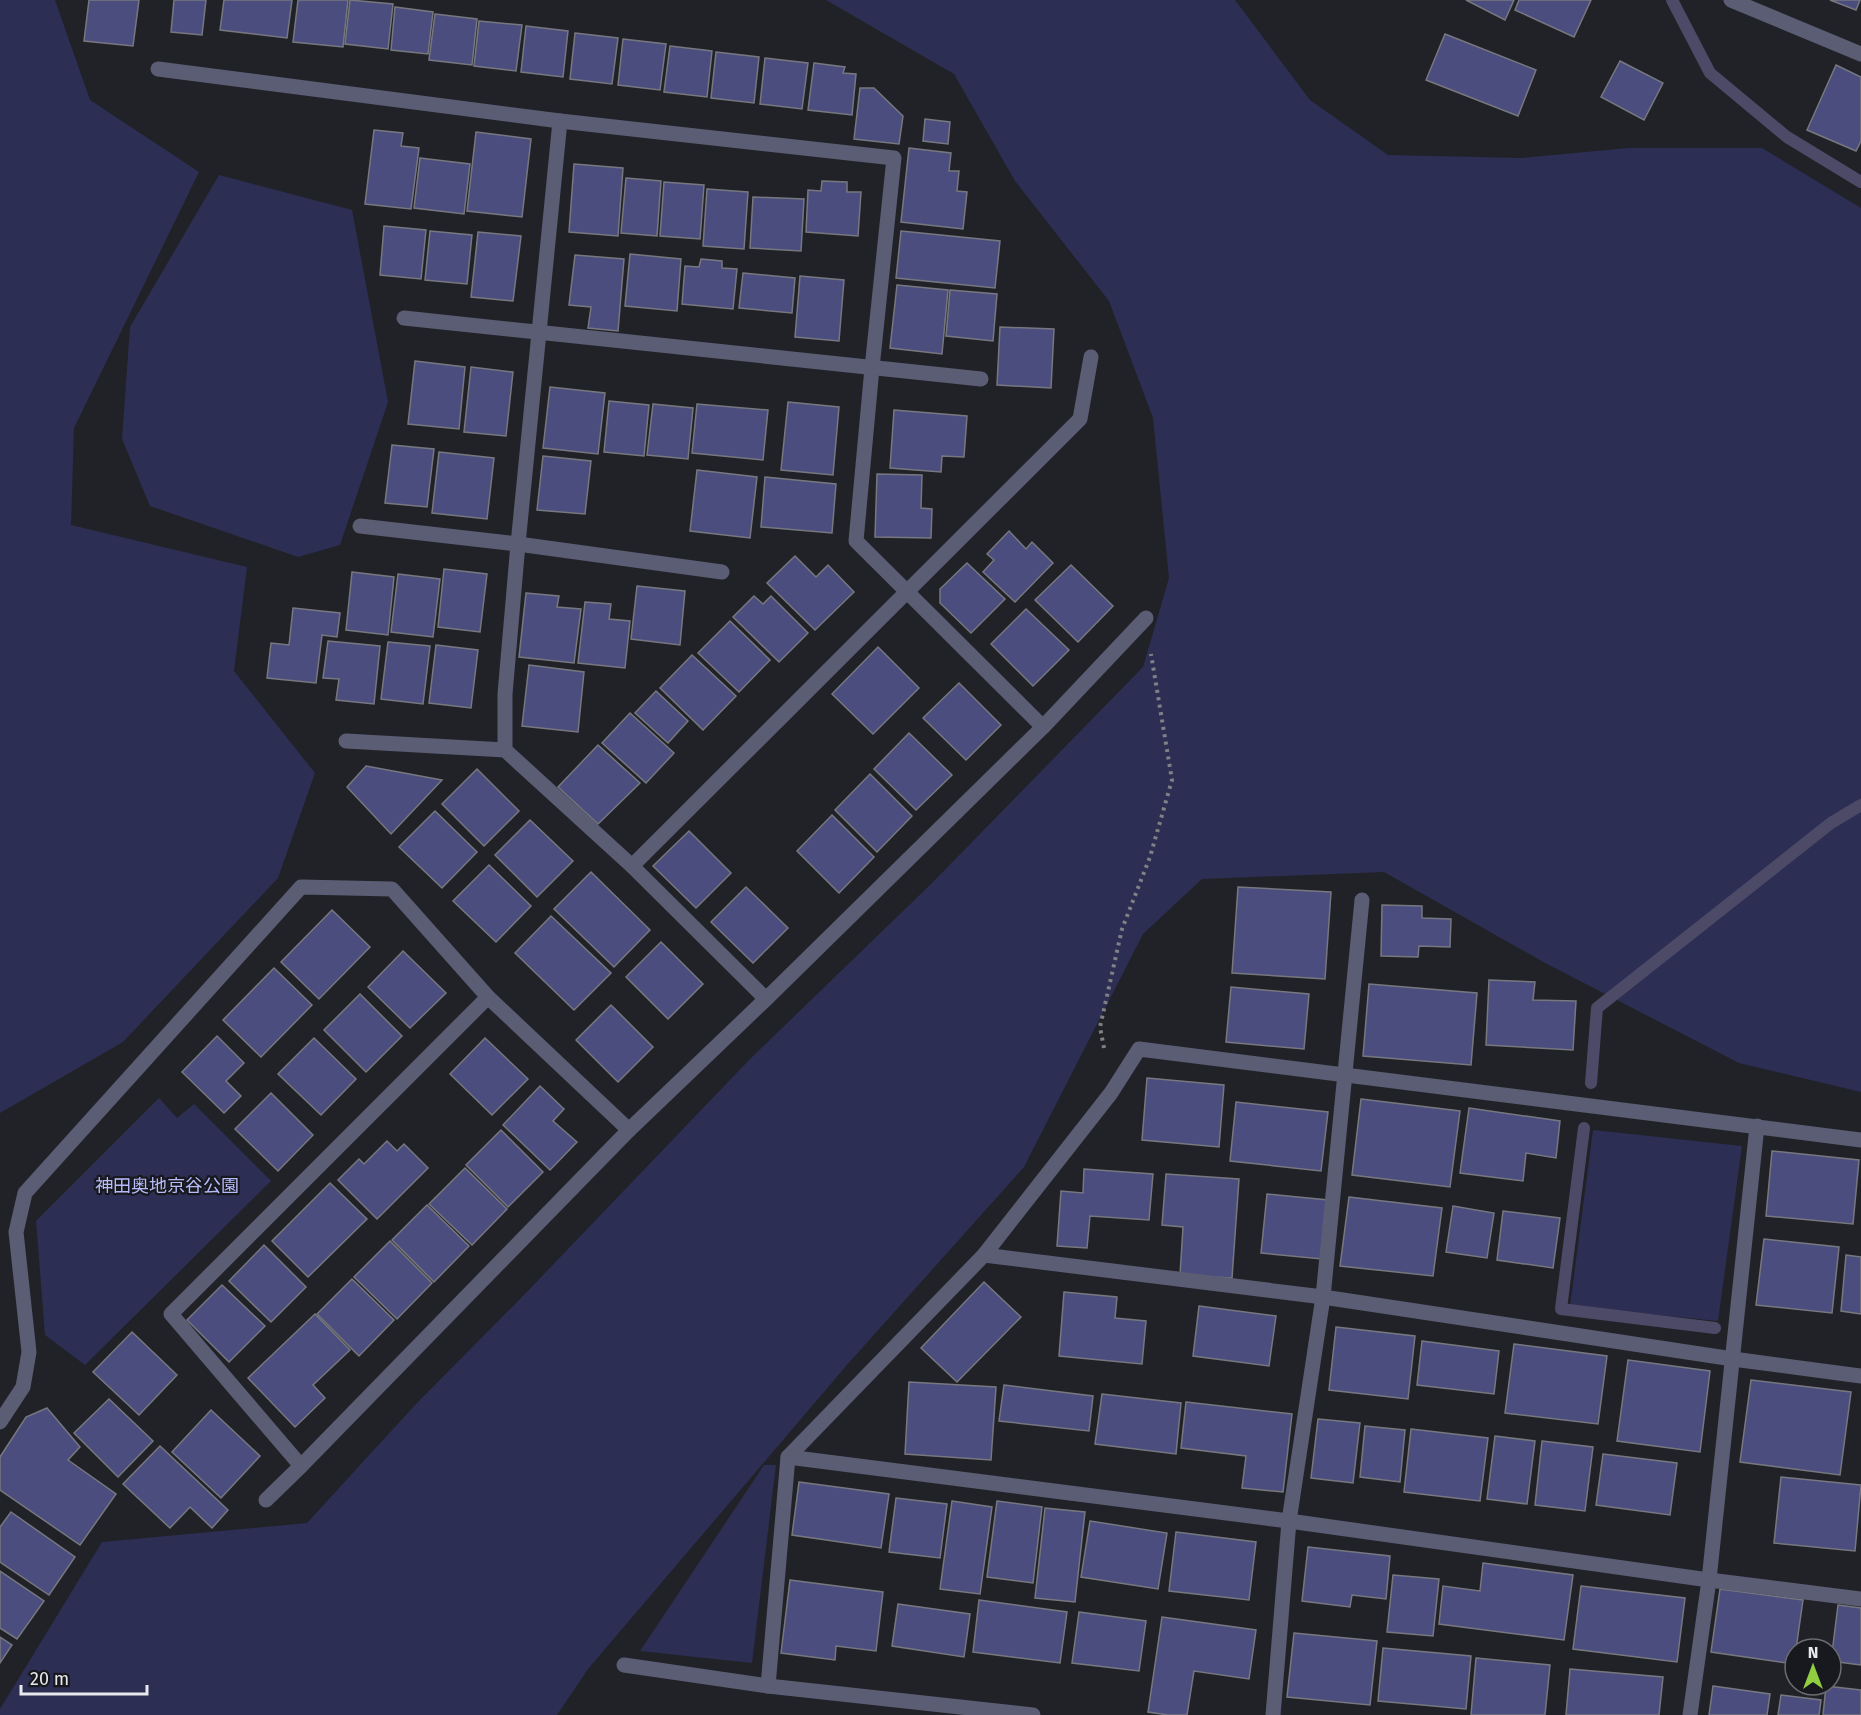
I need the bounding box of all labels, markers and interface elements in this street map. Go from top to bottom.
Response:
park label: 神田奥地京谷公園 [95,1175,239,1197]
north arrow [1783,1637,1843,1697]
text: N [1808,1643,1818,1662]
scale bar [21,1658,147,1696]
text: 20 m [30,1668,69,1690]

